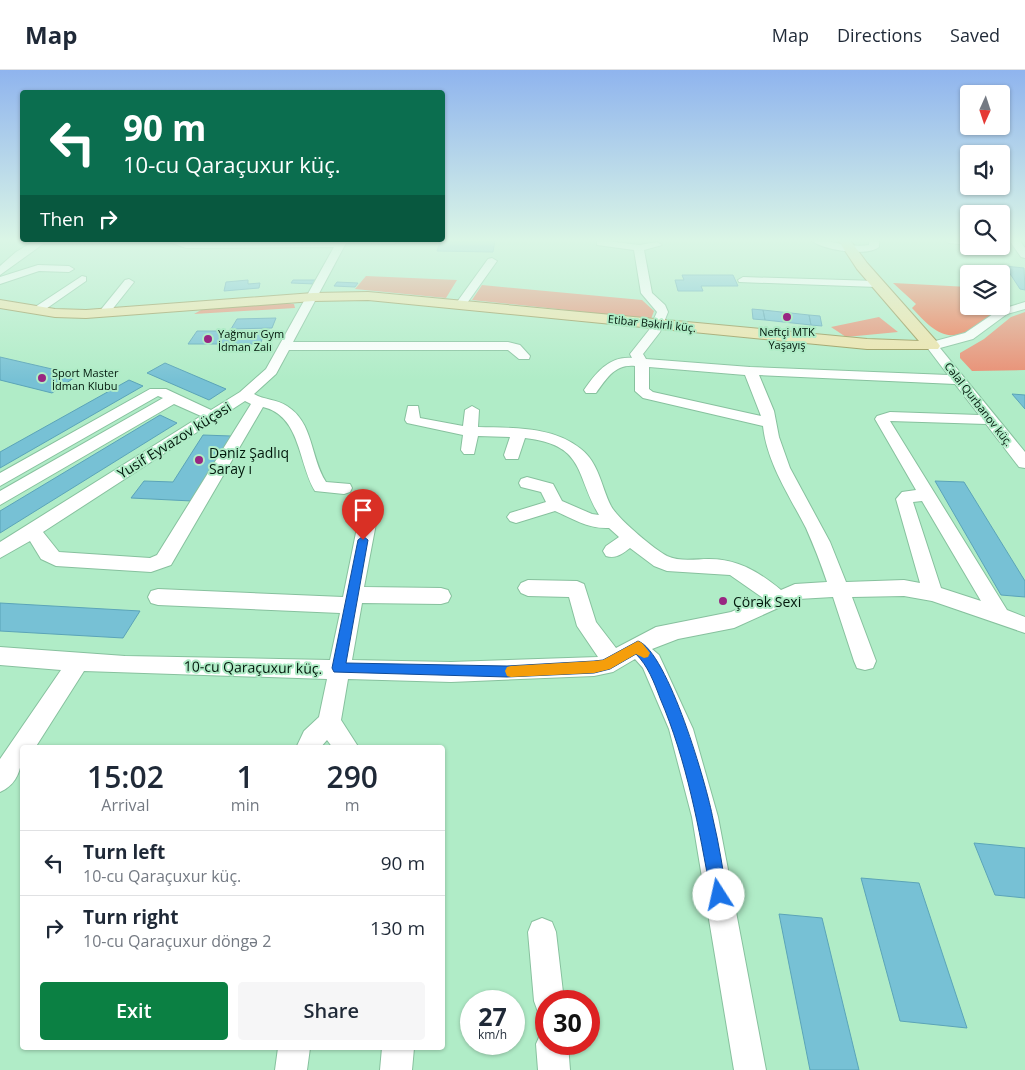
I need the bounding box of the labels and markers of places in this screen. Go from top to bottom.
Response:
marker: Neftçi MTK Yaşayış [781,311,793,323]
place label: Neftçi MTK Yaşayış [759,324,815,352]
place label: Yağmur Gym İdman Zalı [218,326,284,354]
marker: Yağmur Gym İdman Zalı [202,333,214,345]
place label: Sport Master İdman Klubu [52,365,119,393]
marker: Sport Master İdman Klubu [36,372,48,384]
place label: Dəniz Şadlıq Saray ı [209,443,289,478]
marker: Dəniz Şadlıq Saray ı [193,454,205,466]
pin [342,489,384,540]
place label: Çörək Sexi [733,592,801,611]
marker: Çörək Sexi [717,595,729,607]

